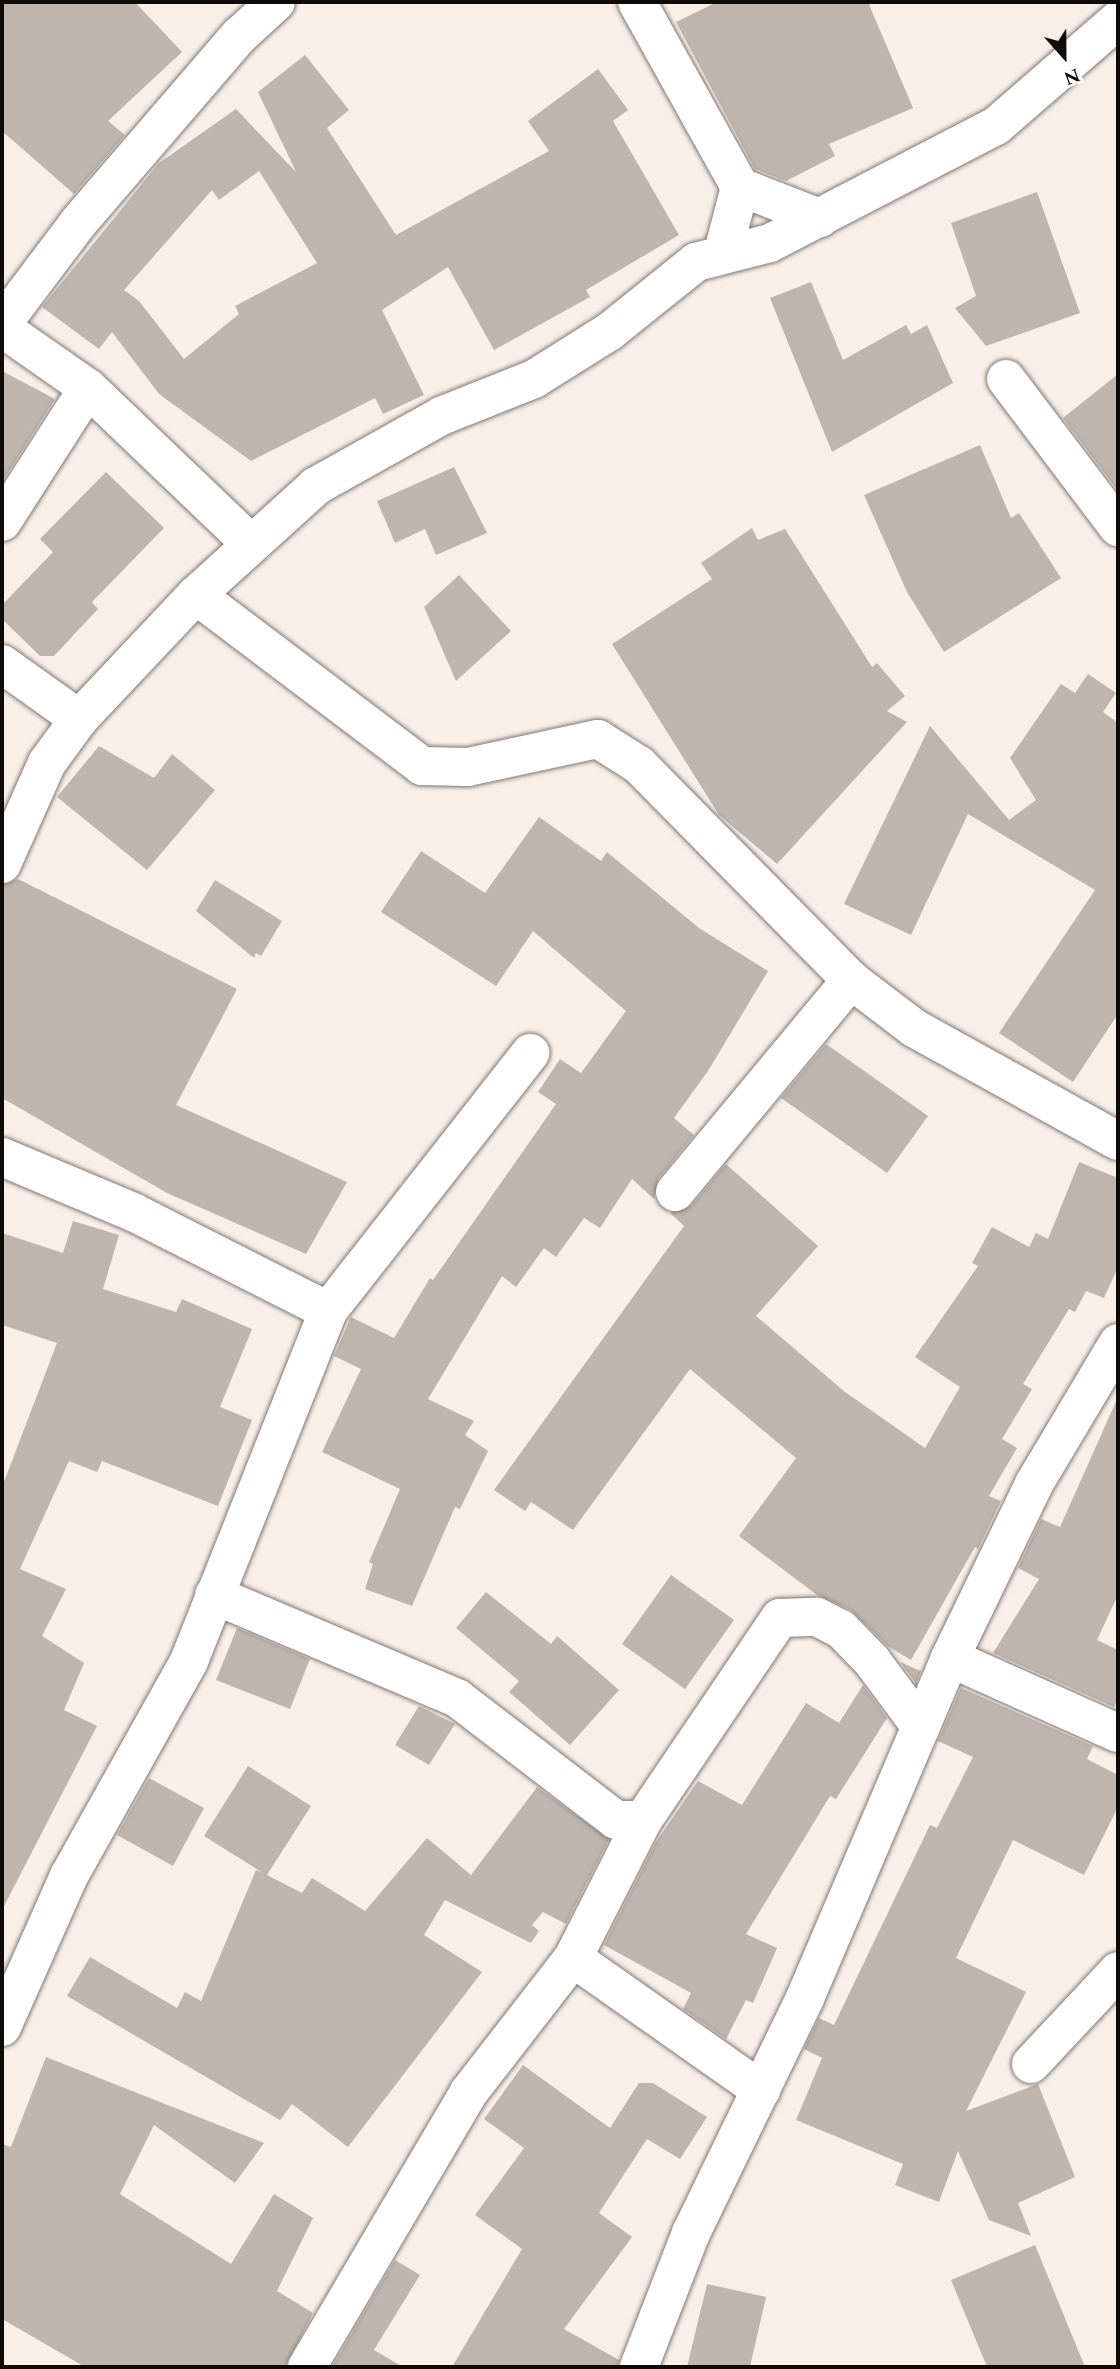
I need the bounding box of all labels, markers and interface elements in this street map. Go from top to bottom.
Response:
north arrow [1029,21,1099,91]
text: N [1059,60,1084,92]

